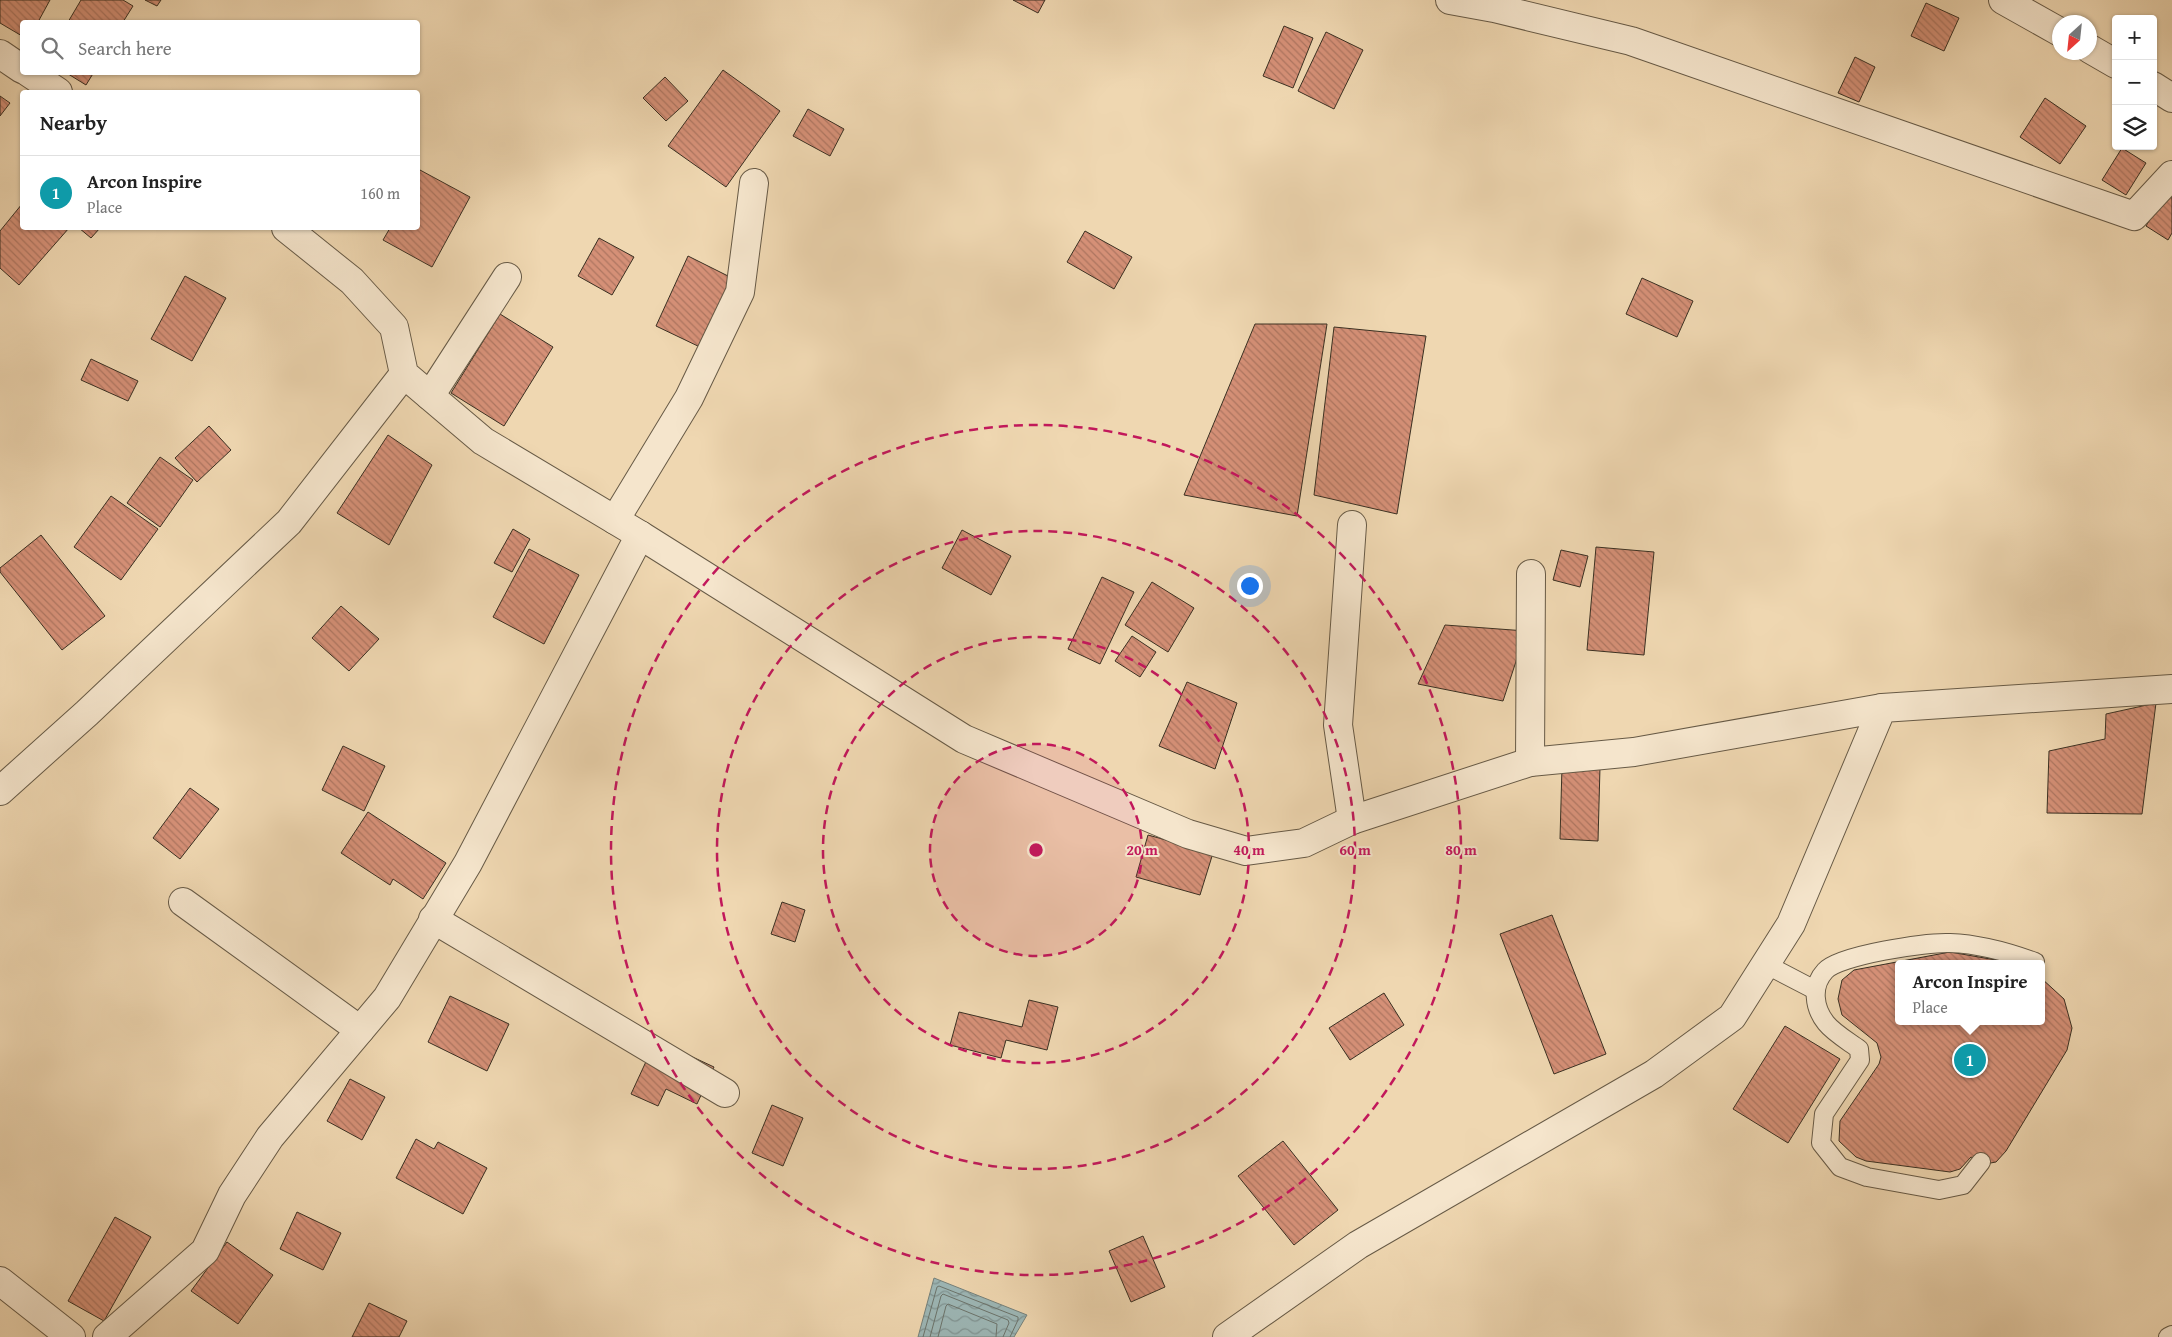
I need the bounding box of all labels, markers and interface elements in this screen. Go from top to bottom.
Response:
north arrow [2052,15,2097,60]
map controls [2112,15,2157,150]
button: + [2112,15,2157,60]
search box [20,20,420,75]
icon: search [38,34,66,62]
text: Search here [78,34,172,62]
button: − [2112,60,2157,105]
button: layers [2112,105,2157,150]
text: Nearby [40,107,107,138]
text: Arcon Inspire [87,167,202,195]
text: 1 [52,181,60,205]
text: 160 m [360,181,400,205]
text: Place [87,195,122,219]
your location [1237,573,1263,599]
text: 20 m [1126,839,1158,860]
text: 40 m [1233,839,1265,860]
text: 60 m [1339,839,1371,860]
text: 80 m [1445,839,1477,860]
centre of rings [1027,841,1045,859]
popup [1895,960,2045,1025]
text: Arcon Inspire [1912,967,2028,995]
text: Place [1912,995,1948,1019]
pin: 1 [1954,1041,1986,1079]

